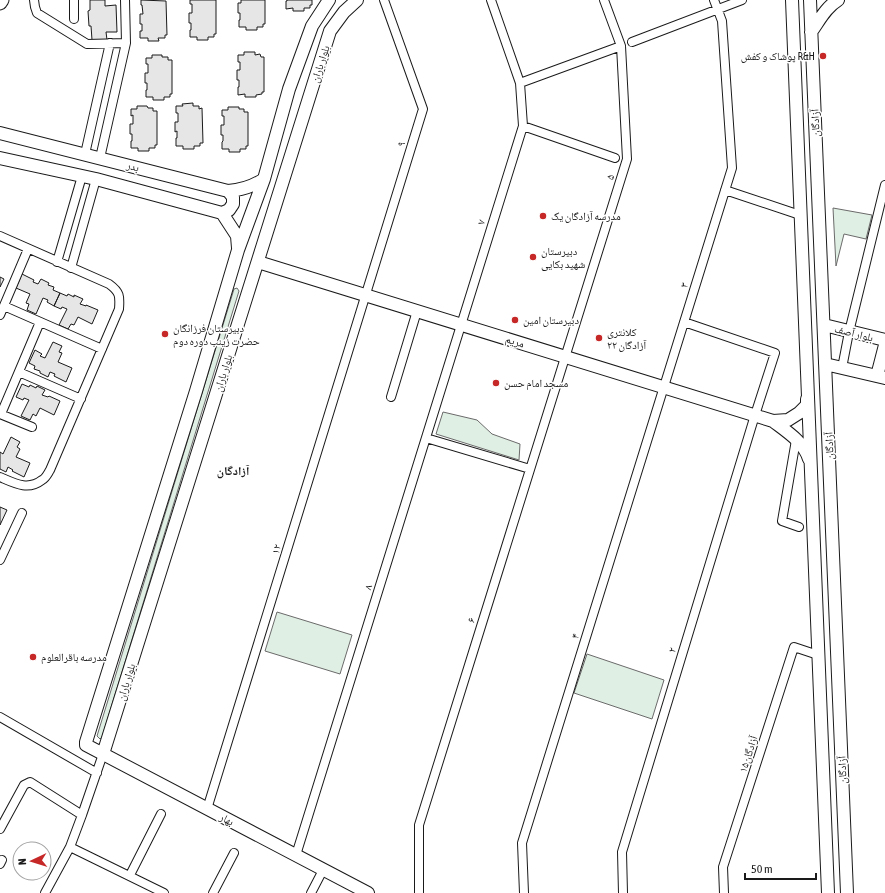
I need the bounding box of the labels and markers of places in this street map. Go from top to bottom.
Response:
place label: پوشاک و کفش R&H [741,50,815,63]
marker: پوشاک و کفش R&H [818,51,828,61]
place label: مدرسه آزادگان یک [551,210,621,223]
marker: مدرسه آزادگان یک [538,211,548,221]
place label: دبیرستان شهید بکایی [541,245,585,271]
marker: دبیرستان شهید بکایی [528,252,538,262]
place label: دبیرستان امین [523,314,579,327]
marker: دبیرستان امین [510,315,520,325]
place label: دبیرستان فرزانگان حضرت زینب دوره دوم [173,322,260,348]
place label: کلانتری ۲۲ آزادگان [607,326,646,352]
marker: دبیرستان فرزانگان حضرت زینب دوره دوم [160,329,170,339]
marker: کلانتری ۲۲ آزادگان [594,333,604,343]
place label: مسجد امام حسن [504,377,568,390]
marker: مسجد امام حسن [491,378,501,388]
place label: مدرسه باقرالعلوم [41,651,107,664]
marker: مدرسه باقرالعلوم [28,652,38,662]

